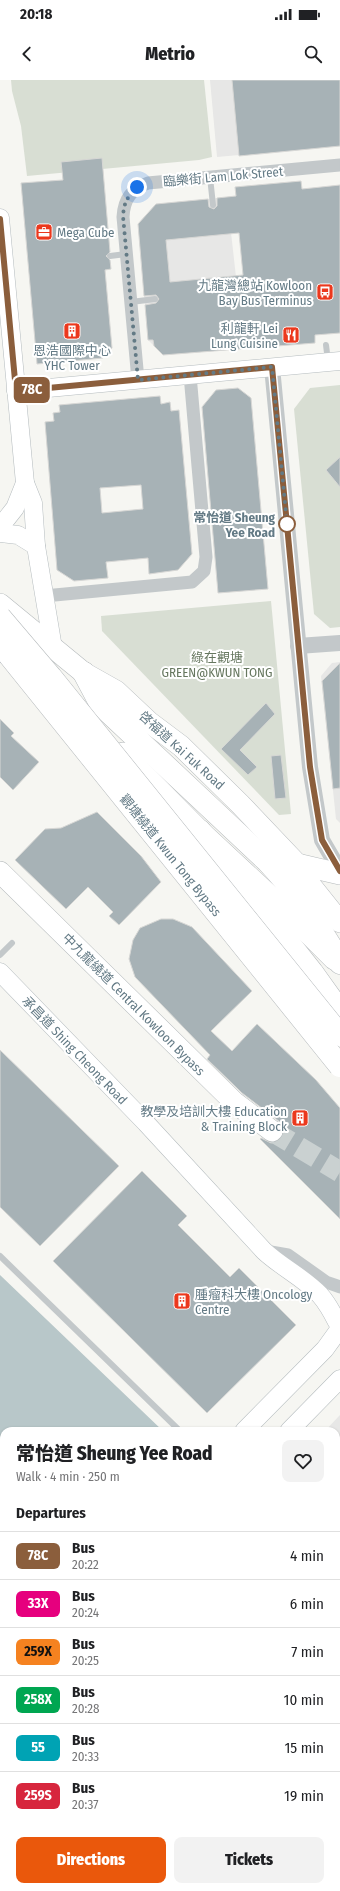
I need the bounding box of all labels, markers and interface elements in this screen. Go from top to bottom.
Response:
text: 20:18 [20,5,52,23]
icon: back [16,43,38,65]
text: Metrio [145,43,195,65]
icon: search [302,43,324,65]
street label: 臨樂街 Lam Lok Street [162,164,284,189]
your location [127,177,147,197]
office icon: Mega Cube [34,222,54,242]
place label: Mega Cube [57,225,114,240]
place label: 九龍灣總站 Kowloon Bay Bus Terminus [198,278,312,308]
bus stop icon: 九龍灣總站 Kowloon Bay Bus Terminus [315,282,335,302]
building icon: 恩浩國際中心 YHC Tower [62,321,82,341]
place label: 利龍軒 Lei Lung Cuisine [211,321,278,351]
restaurant icon: 利龍軒 Lei Lung Cuisine [281,325,301,345]
place label: 恩浩國際中心 YHC Tower [33,343,111,373]
line badge: 78C [9,377,55,403]
text: 78C [22,381,42,398]
place label: 常怡道 Sheung Yee Road [193,510,276,540]
marker: 常怡道 Sheung Yee Road [278,515,296,533]
park label: 綠在觀塘 GREEN@KWUN TONG [162,650,272,680]
street label: 啓福道 Kai Fuk Road [136,708,227,793]
street label: 觀塘繞道 Kwun Tong Bypass [117,791,225,920]
street label: 中九龍繞道 Central Kowloon Bypass [59,930,208,1079]
street label: 承昌道 Shing Cheong Road [19,993,130,1107]
place label: 教學及培訓大樓 Education & Training Block [140,1104,288,1134]
building icon: 教學及培訓大樓 Education & Training Block [290,1108,310,1128]
place label: 腫瘤科大樓 Oncology Centre [195,1287,313,1317]
building icon: 腫瘤科大樓 Oncology Centre [172,1291,192,1311]
button: heart [282,1440,324,1482]
text: 常怡道 Sheung Yee Road [16,1442,212,1465]
text: Walk · 4 min · 250 m [16,1469,120,1484]
text: Departures [16,1504,86,1522]
text: Bus [72,1539,95,1557]
text: 78C [28,1547,48,1564]
text: 4 min [290,1547,324,1565]
text: 20:22 [72,1557,99,1572]
text: Bus [72,1587,95,1605]
text: 33X [28,1595,48,1612]
text: 6 min [290,1595,324,1613]
text: 20:24 [72,1605,99,1620]
text: Bus [72,1635,95,1653]
text: 259X [24,1643,52,1660]
text: 7 min [291,1643,324,1661]
text: 20:25 [72,1653,99,1668]
text: Bus [72,1683,95,1701]
text: 258X [24,1691,52,1708]
text: 10 min [284,1691,324,1709]
text: 20:28 [72,1701,100,1716]
text: Bus [72,1731,95,1749]
text: 55 [31,1739,45,1756]
text: 15 min [285,1739,324,1757]
text: 20:33 [72,1749,99,1764]
text: Bus [72,1779,95,1797]
text: 259S [24,1787,52,1804]
text: 19 min [284,1787,324,1805]
text: 20:37 [72,1797,98,1812]
button: Directions [16,1837,166,1883]
button: Tickets [174,1837,324,1883]

